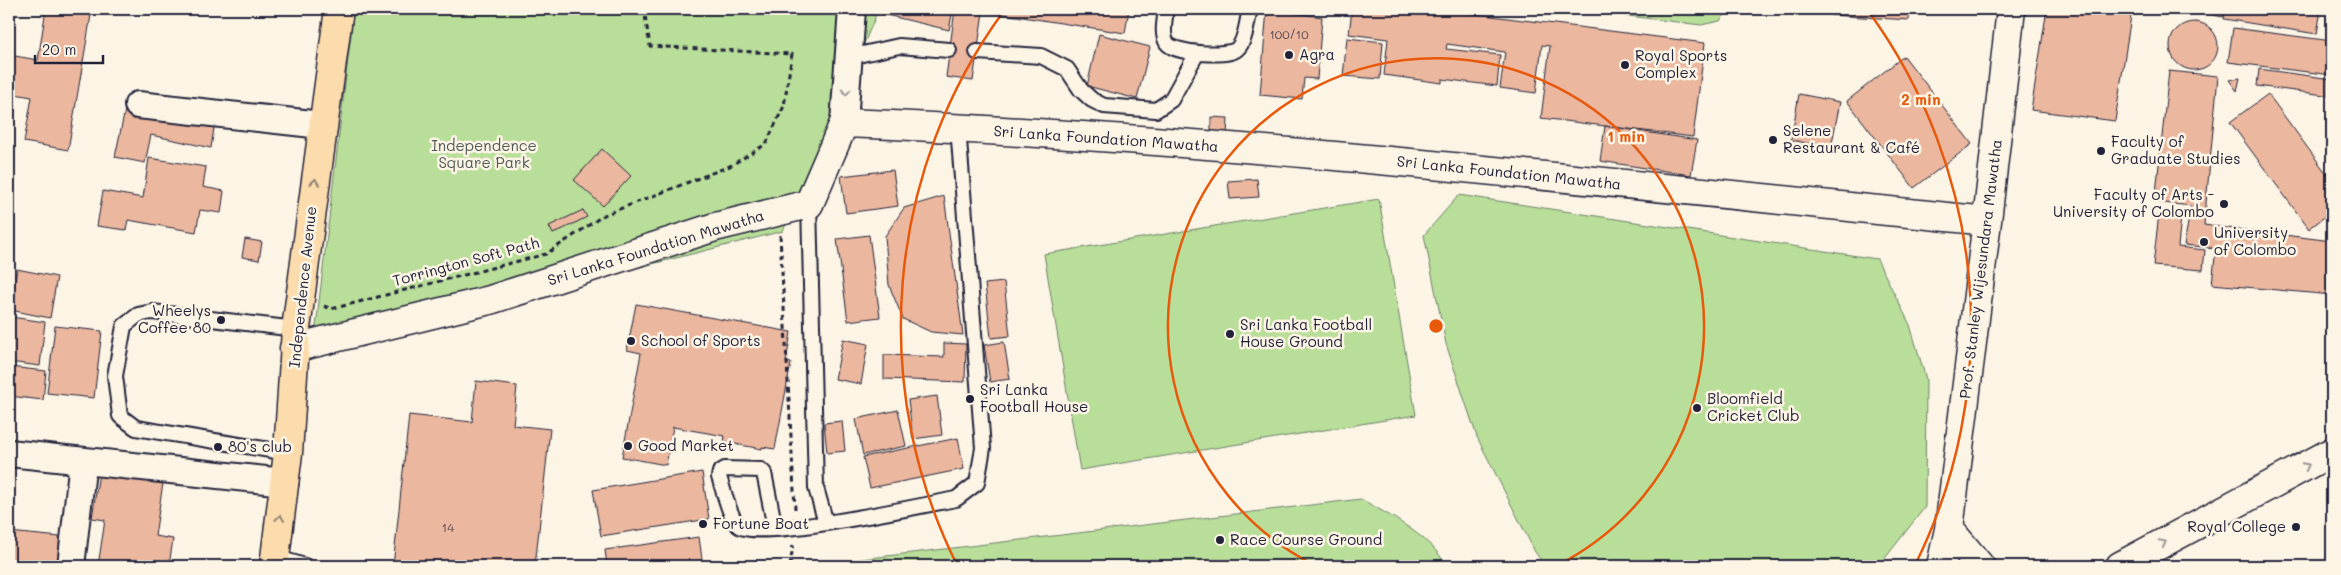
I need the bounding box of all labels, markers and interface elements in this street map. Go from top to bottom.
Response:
house number: 100/10 [1269,26,1309,42]
scale bar [35,32,102,64]
text: 20 m [42,39,76,59]
place label: Agra [1299,44,1335,64]
place label: Royal Sports Complex [1635,45,1727,82]
marker: Agra [1283,49,1295,61]
marker: Royal Sports Complex [1619,59,1631,71]
one-way arrow [841,89,852,97]
text: 2 min [1901,89,1941,109]
street label: Sri Lanka Foundation Mawatha [993,120,1219,156]
place label: Selene Restaurant & Café [1783,120,1920,157]
text: 1 min [1607,126,1645,146]
place label: Faculty of Graduate Studies [2111,131,2241,168]
marker: Selene Restaurant & Café [1767,134,1779,146]
park label: Independence Square Park [431,135,537,172]
street label: Prof. Stanley Wijesundara Mawatha [1954,138,2006,400]
marker: Faculty of Graduate Studies [2095,145,2107,157]
street label: Sri Lanka Foundation Mawatha [1396,150,1622,194]
one-way arrow [309,178,319,187]
place label: Faculty of Arts - University of Colombo [2053,184,2214,221]
marker: Faculty of Arts - University of Colombo [2218,198,2230,210]
street label: Independence Avenue [284,205,320,369]
street label: Sri Lanka Foundation Mawatha [545,205,766,290]
place label: University of Colombo [2214,222,2296,259]
street label: Torrington Soft Path [390,232,541,290]
marker: University of Colombo [2198,236,2210,248]
place label: Wheelys Coffee 80 [138,300,211,337]
marker: Wheelys Coffee 80 [215,314,227,326]
place label: Sri Lanka Football House Ground [1240,314,1372,351]
centre of rings [1427,317,1445,335]
marker: Sri Lanka Football House Ground [1224,328,1236,340]
place label: School of Sports [641,330,761,350]
marker: School of Sports [625,335,637,347]
place label: Sri Lanka Football House [980,379,1088,416]
place label: Bloomfield Cricket Club [1707,388,1800,425]
marker: Sri Lanka Football House [964,393,976,405]
marker: Bloomfield Cricket Club [1691,402,1703,414]
place label: Good Market [638,435,734,455]
place label: 80's club [228,436,292,456]
marker: Good Market [622,440,634,452]
marker: 80's club [212,441,224,453]
one-way arrow [2301,462,2310,472]
place label: Fortune Boat [713,513,809,533]
one-way arrow [274,514,285,522]
place label: Royal College [2187,516,2286,536]
marker: Fortune Boat [697,518,709,530]
house number: 14 [442,519,454,535]
marker: Royal College [2290,521,2302,533]
place label: Race Course Ground [1230,529,1382,549]
marker: Race Course Ground [1214,534,1226,546]
one-way arrow [2158,539,2167,549]

